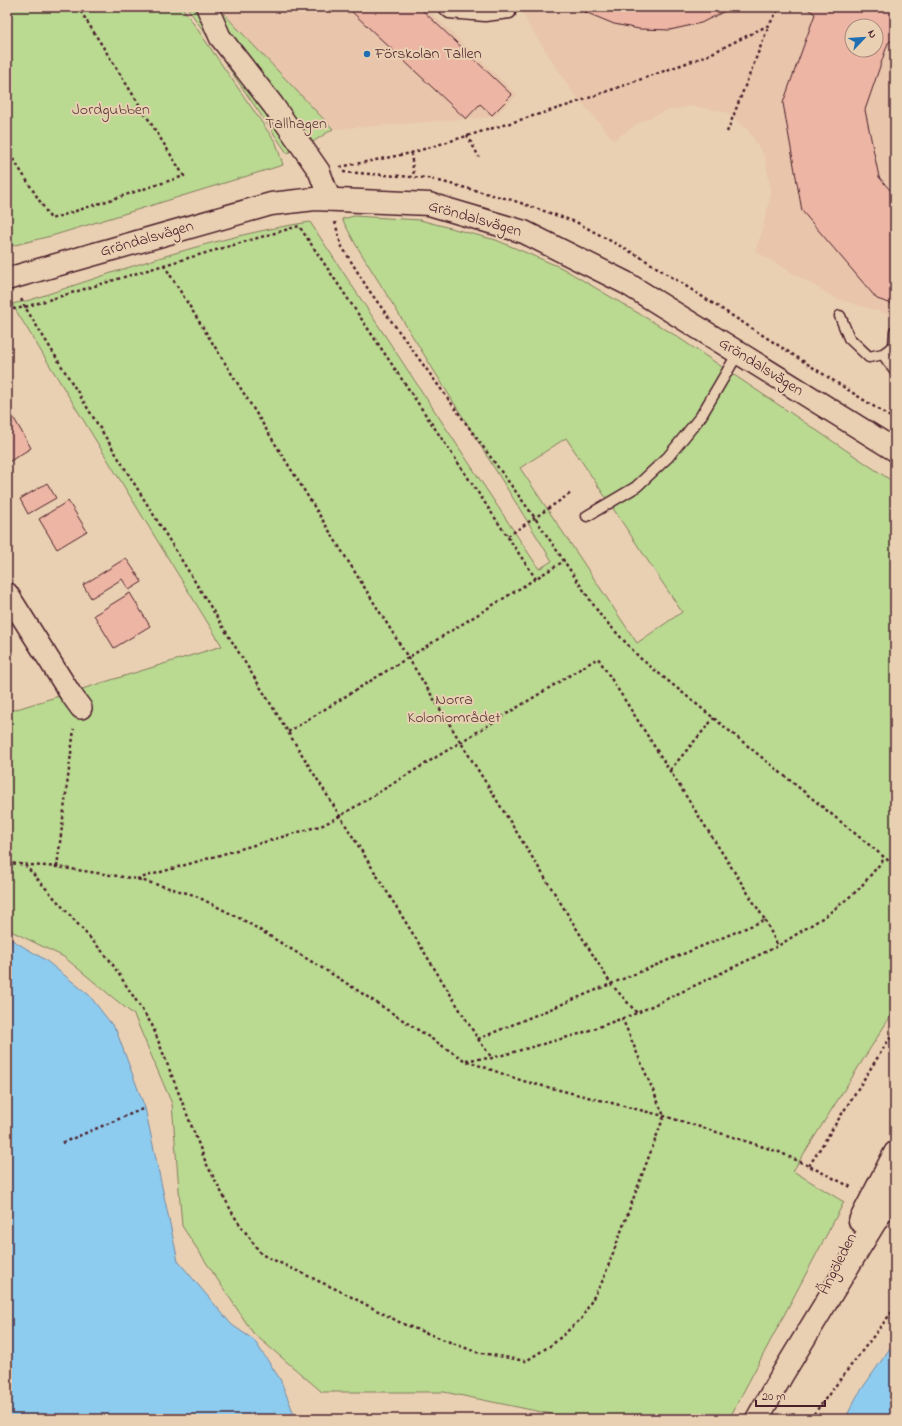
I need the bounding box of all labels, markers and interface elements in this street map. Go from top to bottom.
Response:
north arrow [844,18,884,58]
text: N [863,27,881,41]
place label: Förskolan Tallen [374,42,482,66]
marker: Förskolan Tallen [362,49,372,59]
park label: Jordgubben [72,98,150,122]
park label: Tallhagen [265,112,327,136]
street label: Gröndalsvägen [425,194,525,244]
street label: Gröndalsvägen [97,214,197,264]
street label: Gröndalsvägen [714,331,808,403]
park label: Norra Koloniområdet [407,688,501,730]
street label: Ängöleden [812,1229,864,1299]
scale bar [756,1382,825,1408]
text: 20 m [762,1388,785,1406]

